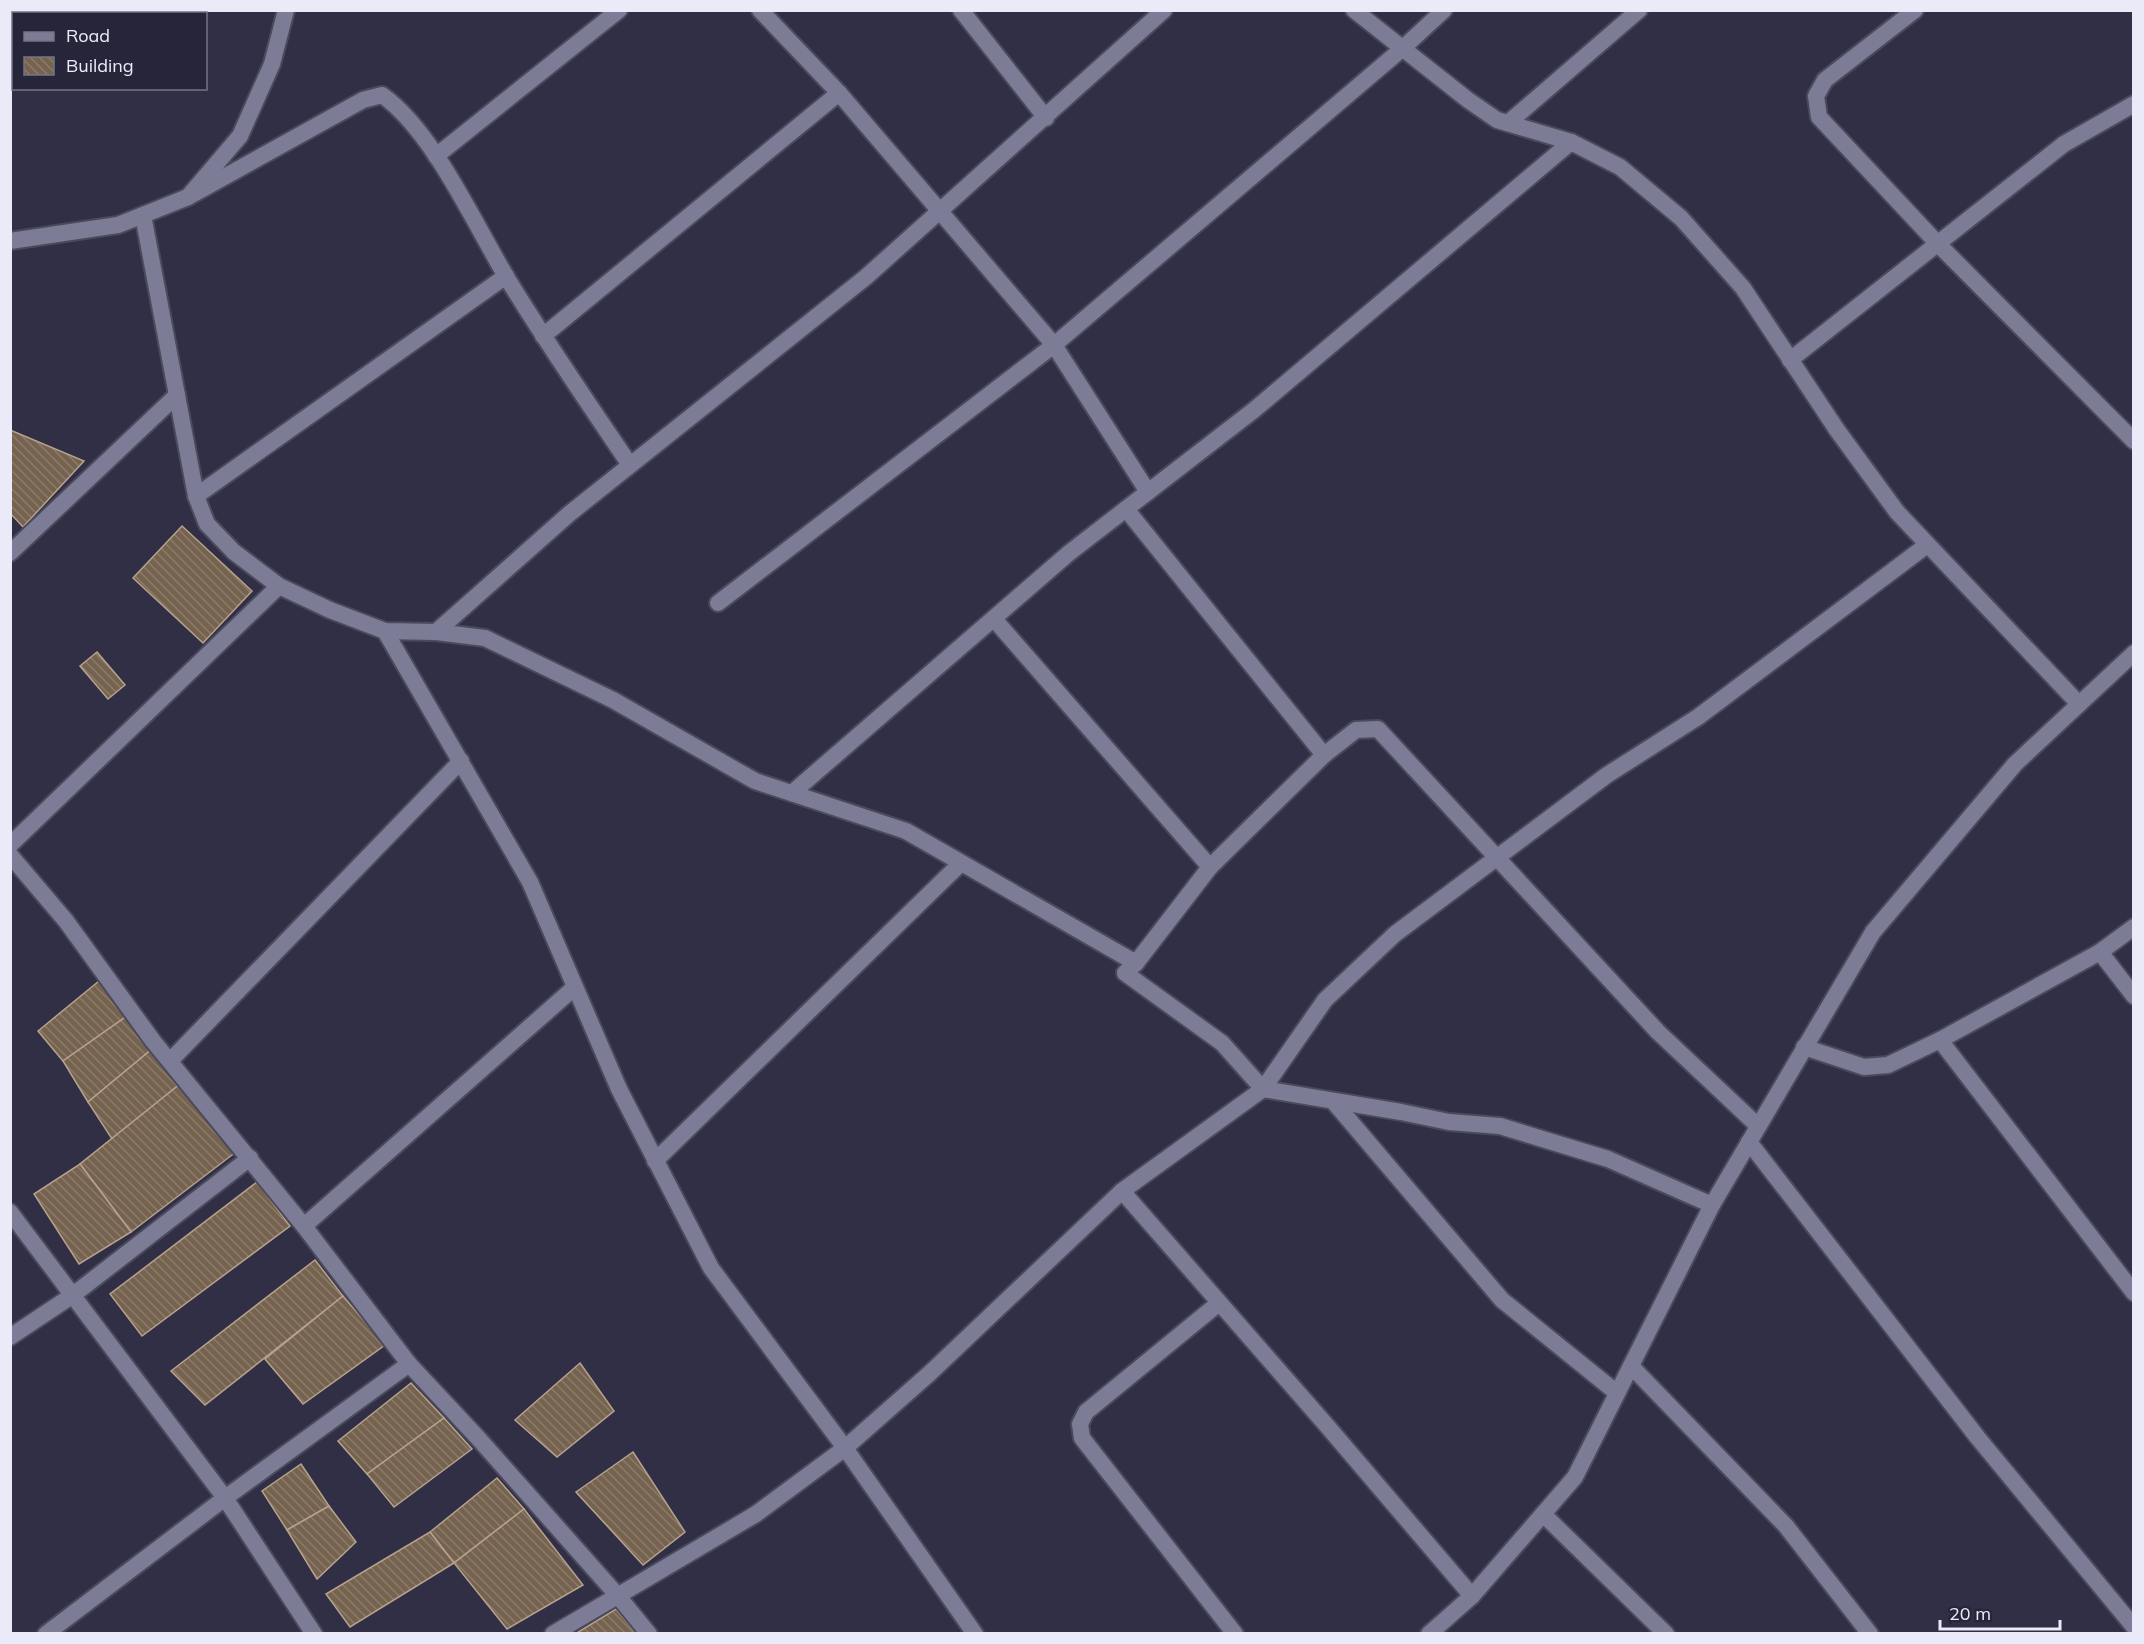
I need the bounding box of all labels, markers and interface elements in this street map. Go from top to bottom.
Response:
legend [12,12,207,90]
text: Road [66,24,110,47]
text: Building [66,54,134,77]
scale bar [1940,1593,2060,1631]
text: 20 m [1949,1602,1991,1625]

